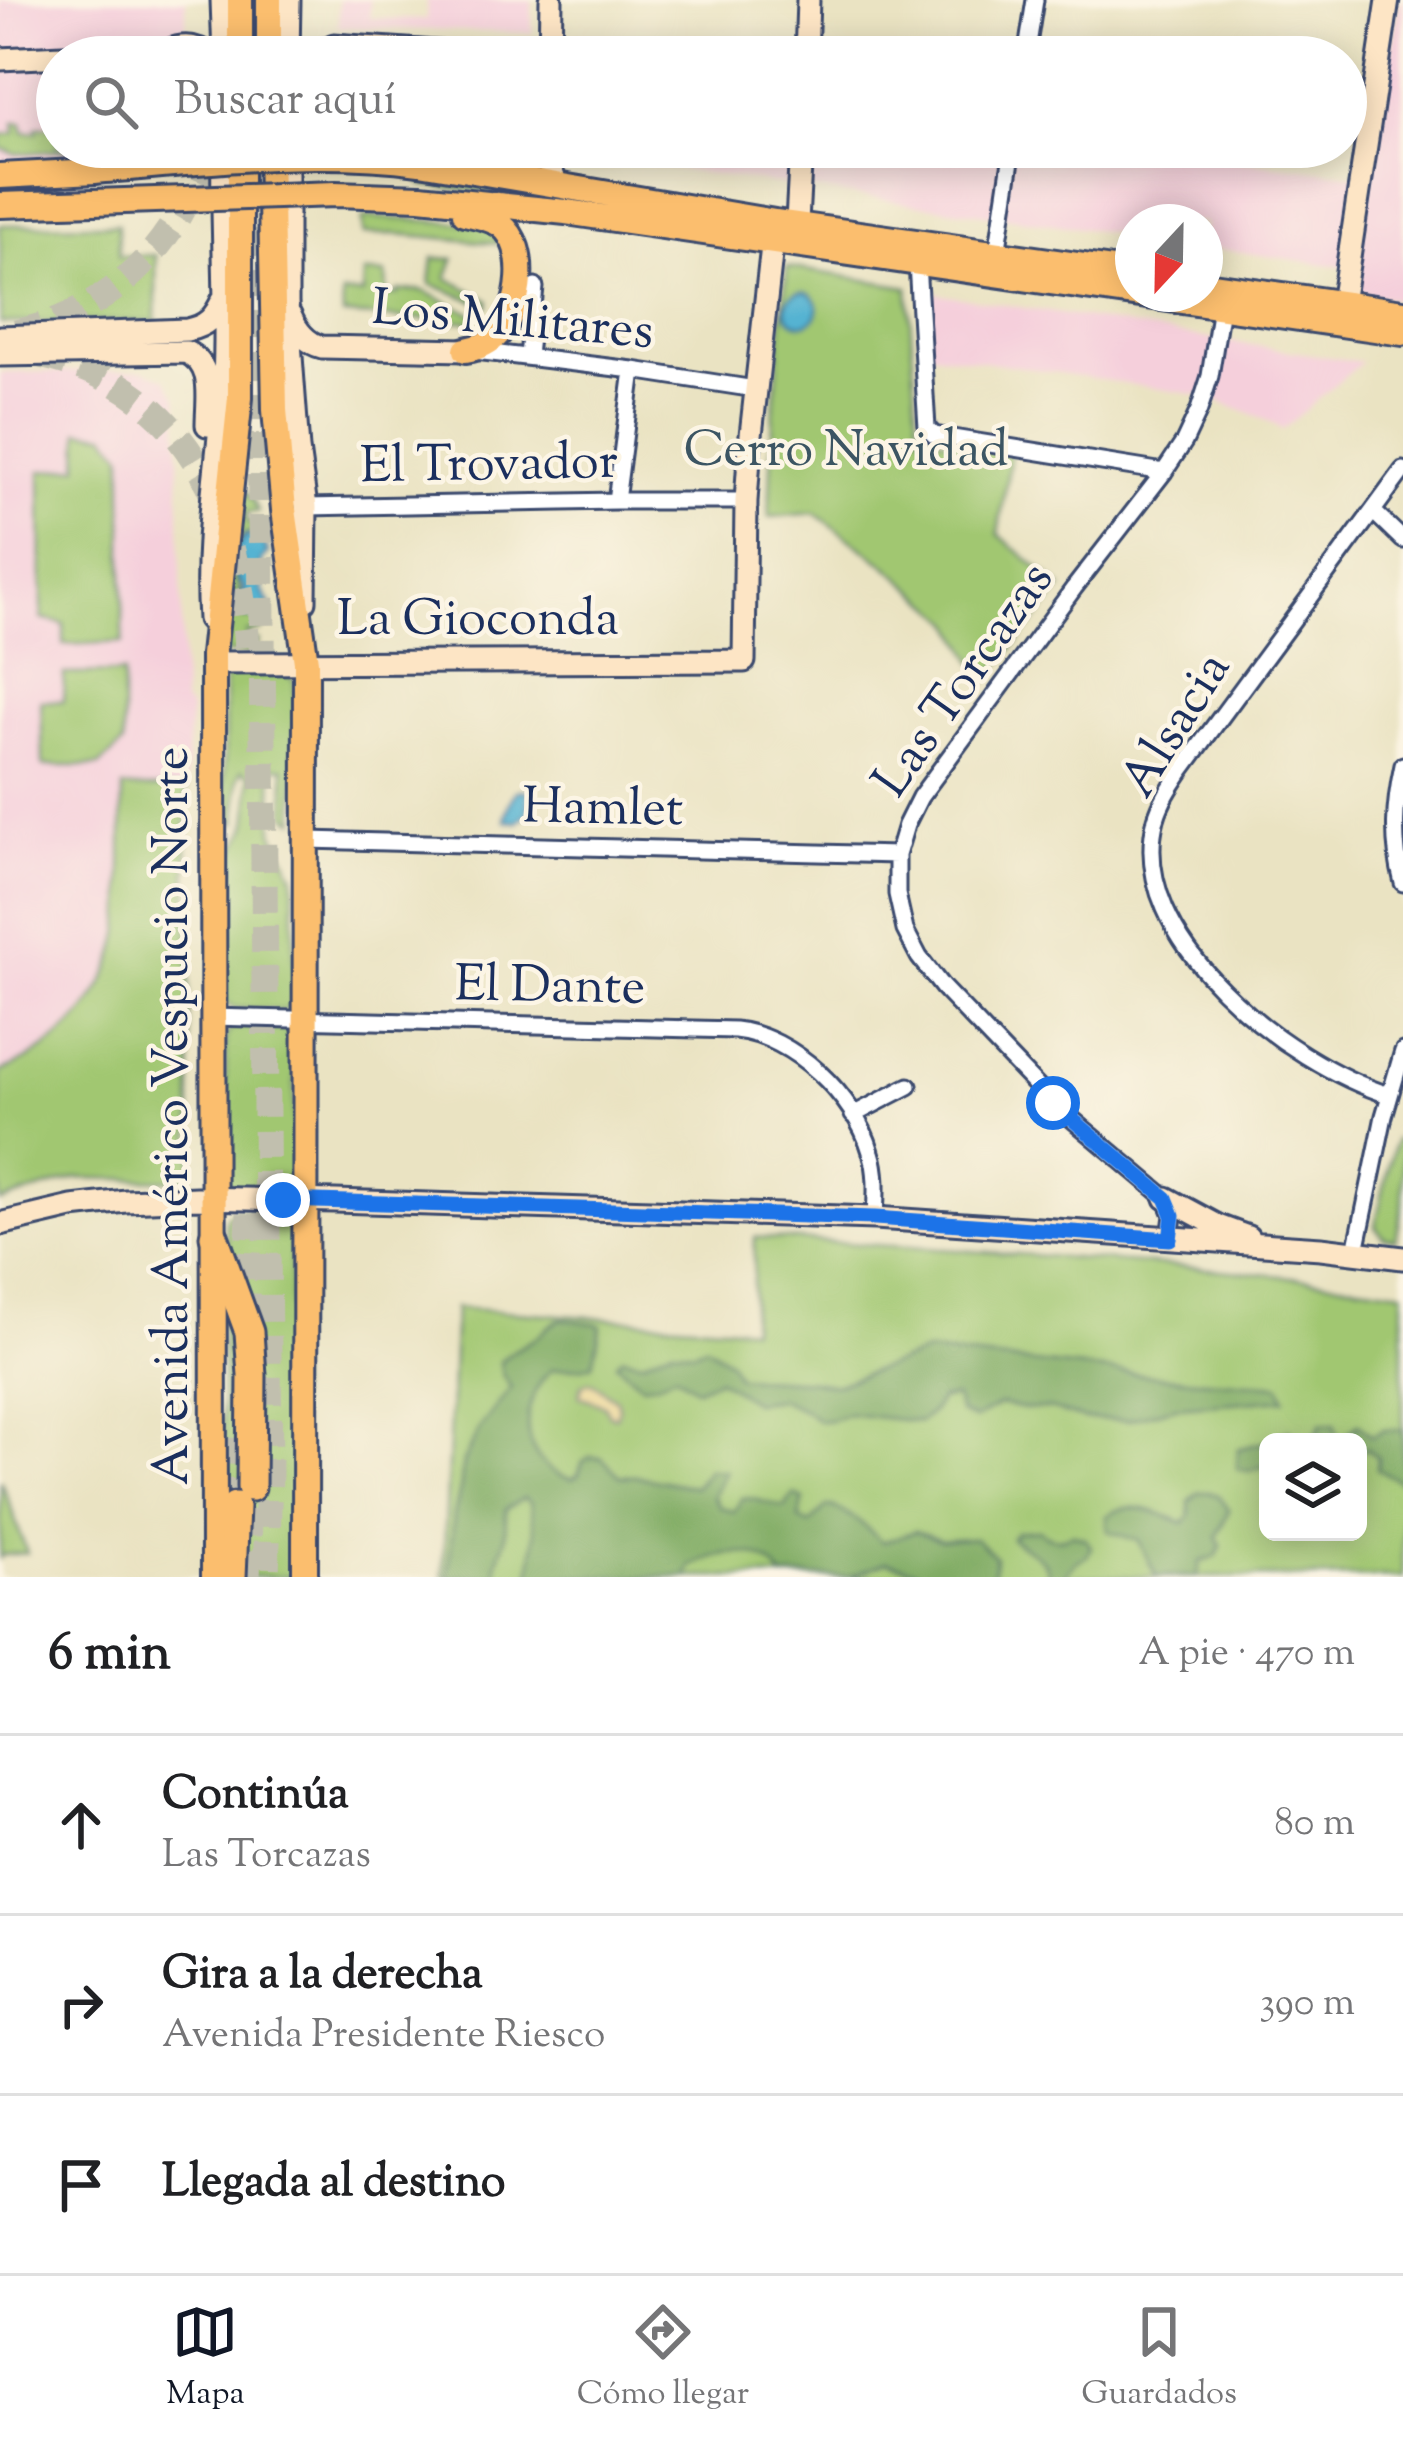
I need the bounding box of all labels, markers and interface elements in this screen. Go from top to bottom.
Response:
search box [36,36,1367,168]
icon: search [78,69,144,135]
text: Buscar aquí [174,70,396,135]
north arrow [1115,204,1223,312]
street label: Los Militares [369,274,656,371]
park label: Cerro Navidad [683,416,1009,489]
street label: El Trovador [360,428,619,505]
street label: Las Torcazas [857,548,1074,814]
street label: La Gioconda [337,585,619,658]
street label: Alsacia [1104,639,1251,813]
street label: Avenida Américo Vespucio Norte [138,746,211,1486]
street label: Hamlet [522,773,684,848]
street label: El Dante [454,950,646,1027]
route start [1026,1076,1080,1130]
route end [256,1173,310,1227]
map controls [1259,1433,1367,1541]
button: layers [1259,1433,1367,1541]
text: 6 min [48,1619,171,1692]
text: A pie · 470 m [1138,1627,1355,1683]
text: Continúa [162,1764,349,1829]
icon: ahead [48,1792,114,1858]
text: 80 m [1274,1797,1355,1853]
text: Las Torcazas [162,1829,371,1885]
text: Gira a la derecha [162,1944,483,2009]
icon: right [48,1972,114,2038]
text: 390 m [1259,1977,1355,2033]
text: Avenida Presidente Riesco [162,2009,605,2065]
icon: arrive [48,2152,114,2218]
text: Llegada al destino [162,2152,506,2217]
tab: Mapa [166,2299,245,2419]
tab: Cómo llegar [577,2299,749,2419]
tab: Guardados [1081,2299,1237,2419]

